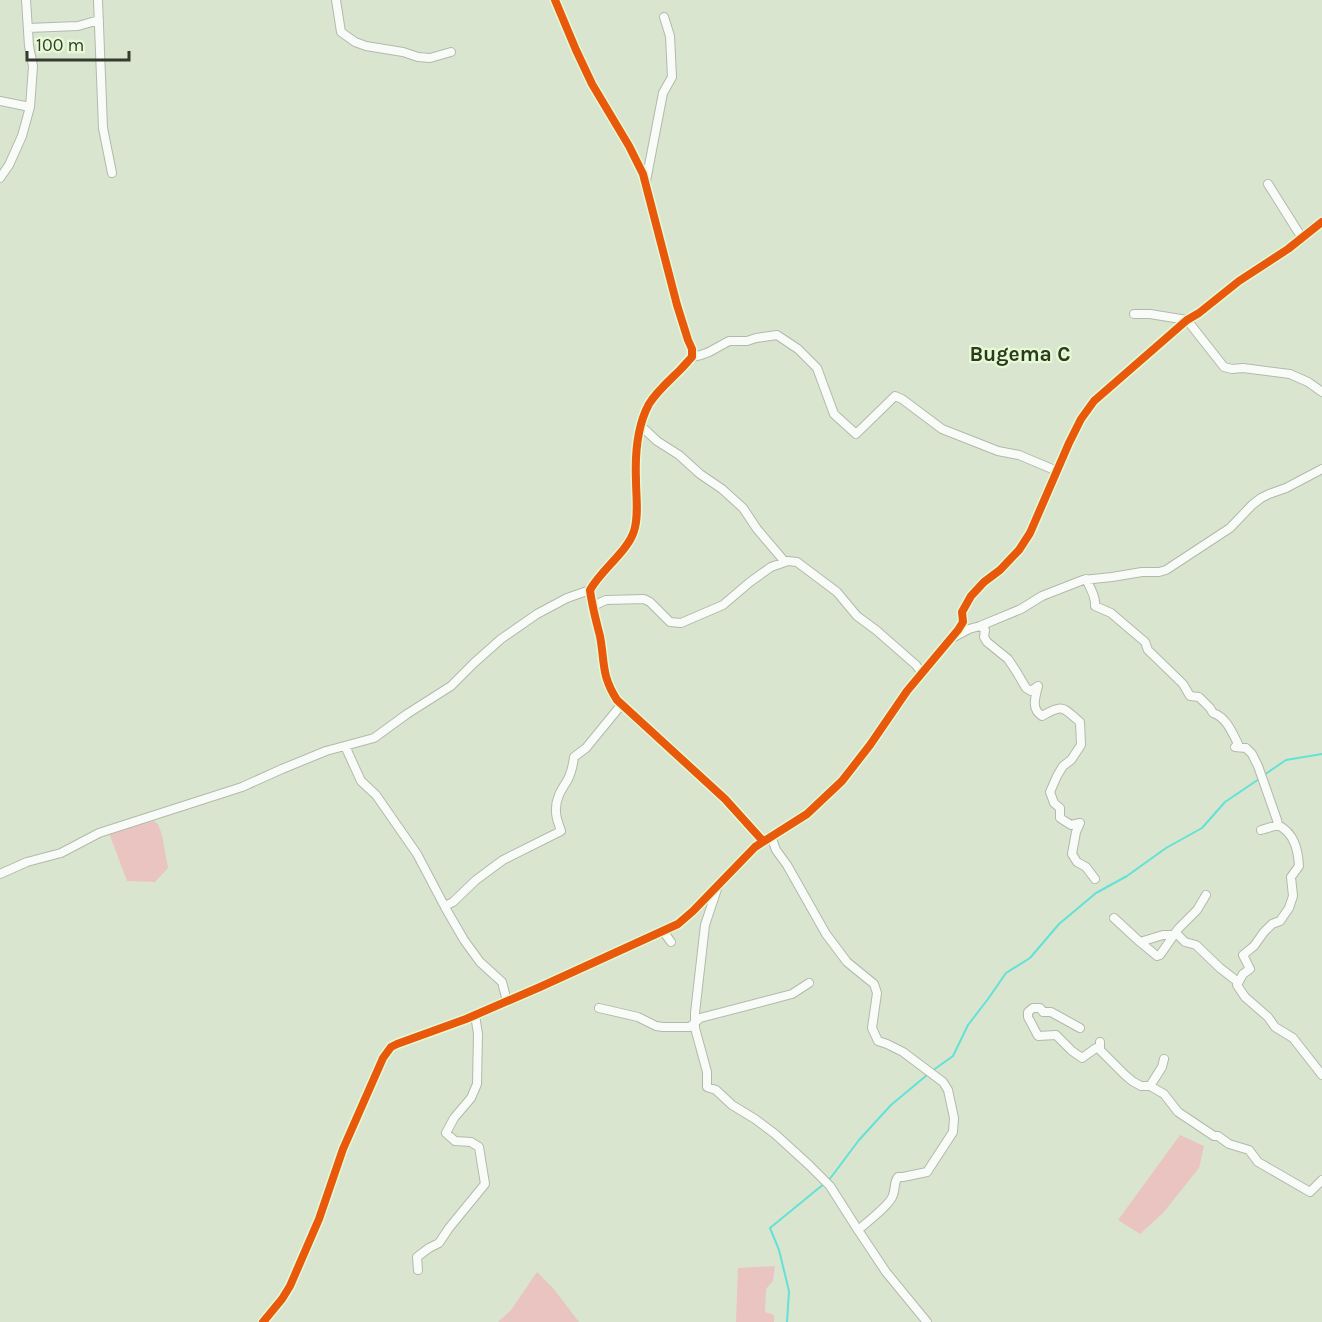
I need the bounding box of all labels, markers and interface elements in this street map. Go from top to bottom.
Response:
scale bar [27,24,129,62]
text: 100 m [36,34,84,56]
district label: Bugema C [970,342,1070,366]

